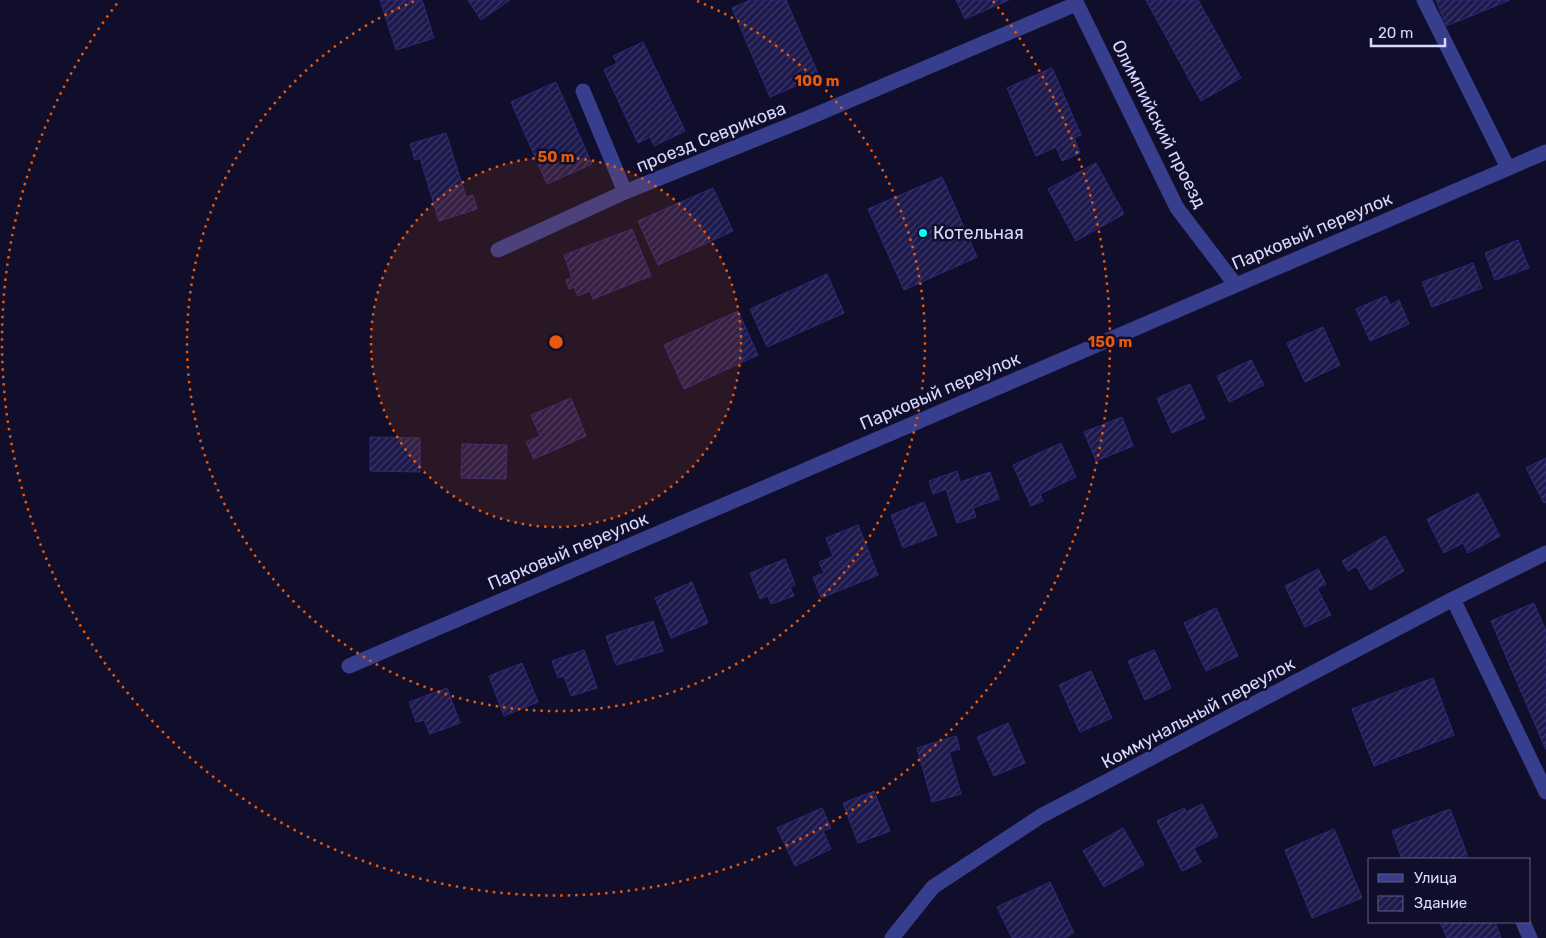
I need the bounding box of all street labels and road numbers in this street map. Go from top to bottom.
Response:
street label: Олимпийский проезд [1107,36,1211,212]
street label: проезд Севрикова [633,97,789,177]
street label: Парковый переулок [1228,187,1396,275]
street label: Парковый переулок [856,347,1024,435]
street label: Парковый переулок [484,507,652,595]
street label: Коммунальный переулок [1097,652,1299,773]

